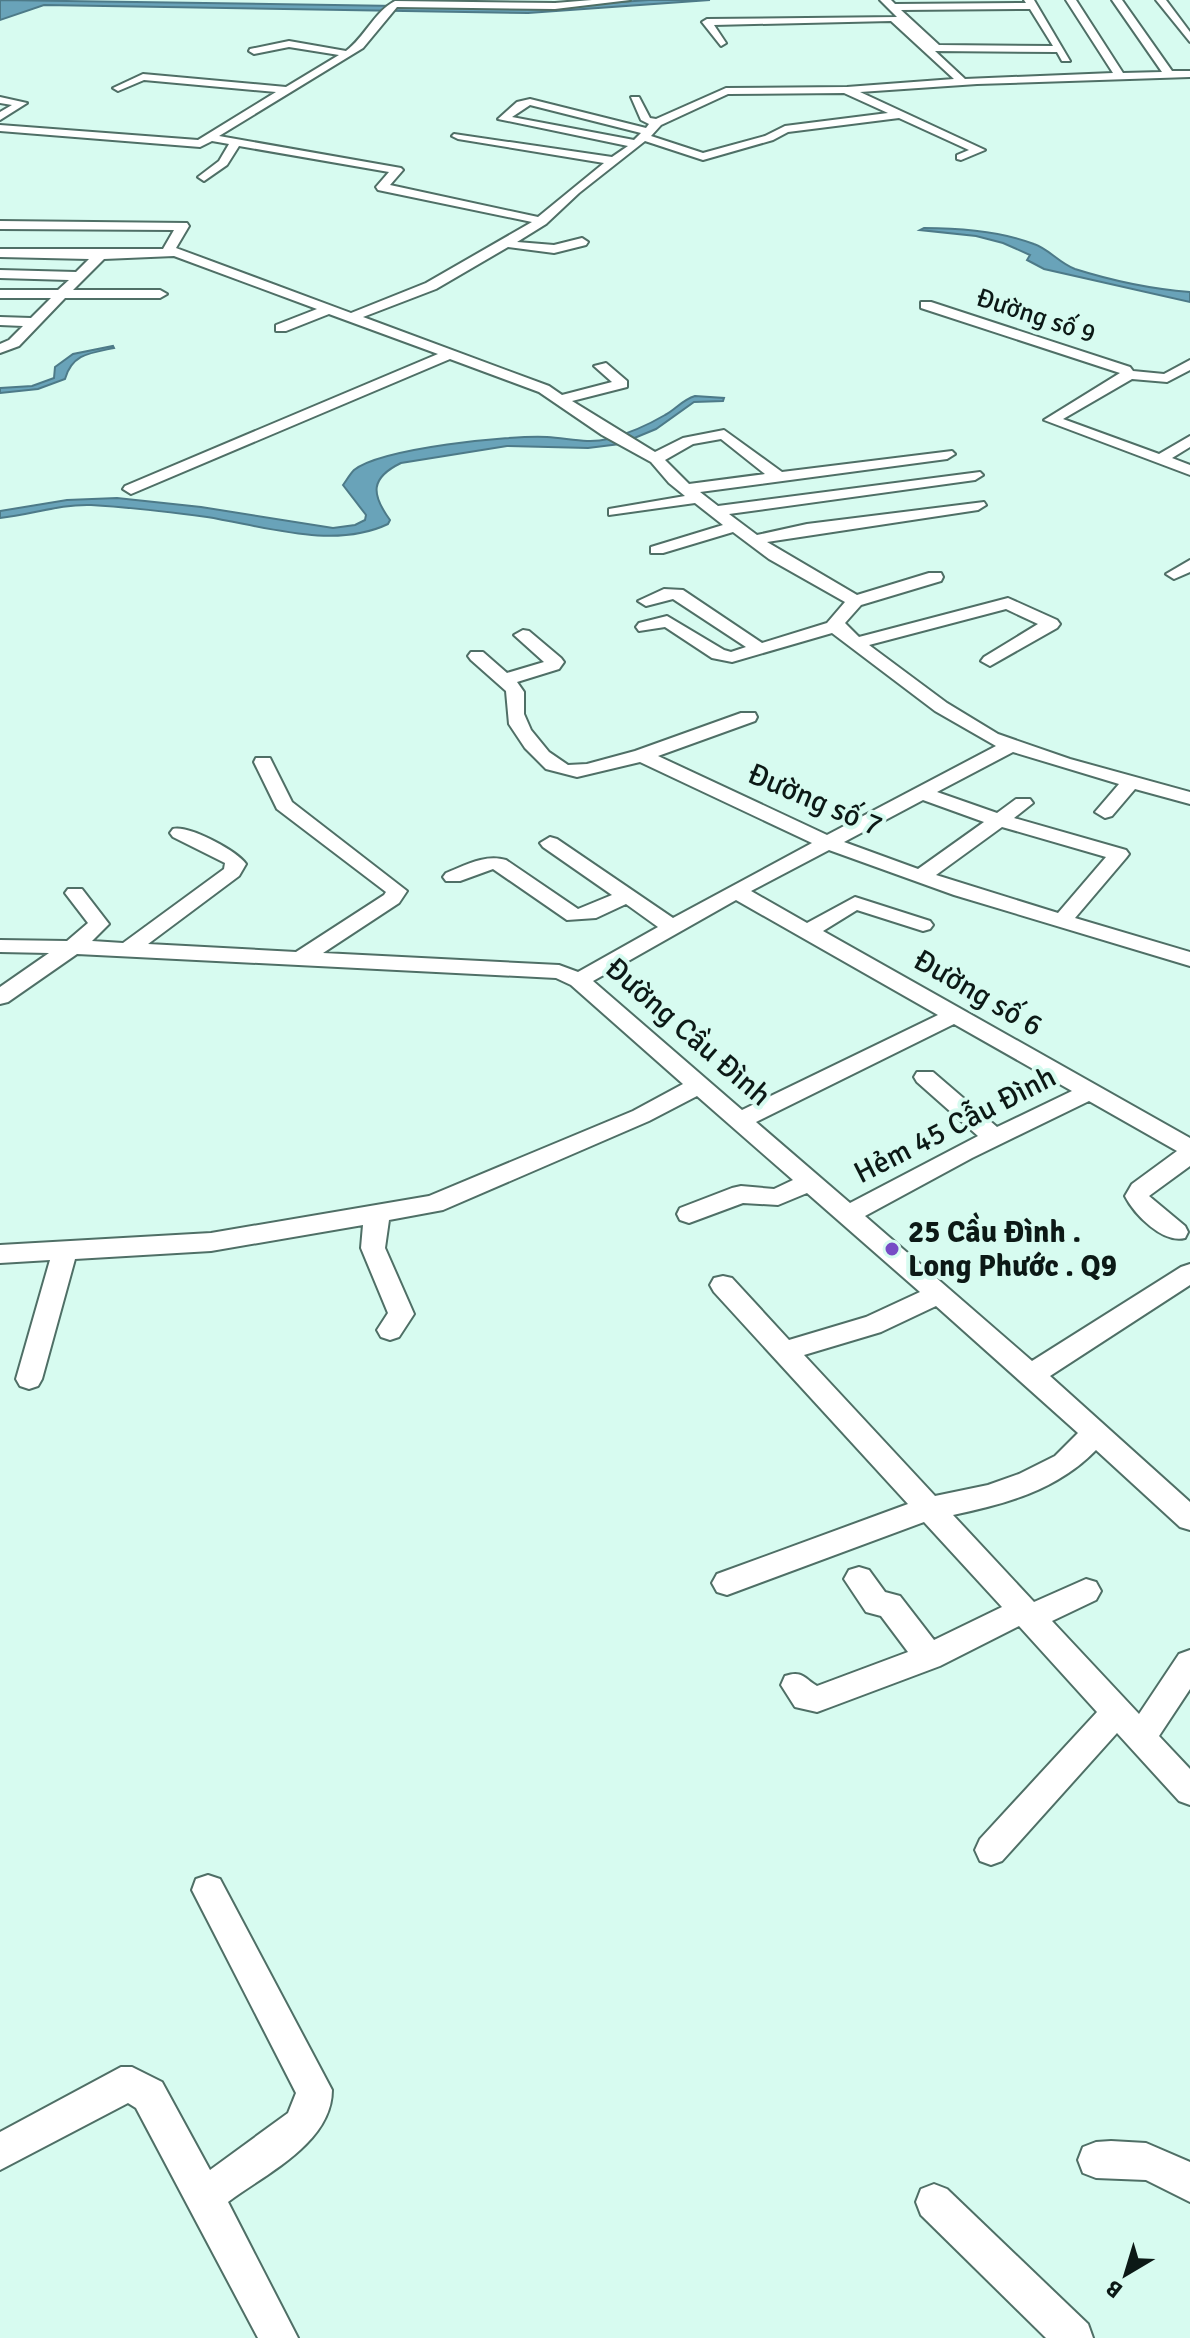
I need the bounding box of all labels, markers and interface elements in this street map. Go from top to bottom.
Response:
street label: Đường số 9 [972,282,1100,350]
street label: Đường số 7 [742,755,888,845]
street label: Đường số 6 [907,941,1049,1045]
street label: Đường Cầu Đình [597,950,779,1114]
street label: Hẻm 45 Cẫu Đình [848,1058,1062,1192]
place label: 25 Cầu Đình . Long Phước . Q9 [908,1212,1117,1285]
marker: 25 Cầu Đình . Long Phước . Q9 [883,1240,901,1258]
north arrow [1086,2234,1166,2314]
text: B [1100,2275,1128,2304]

